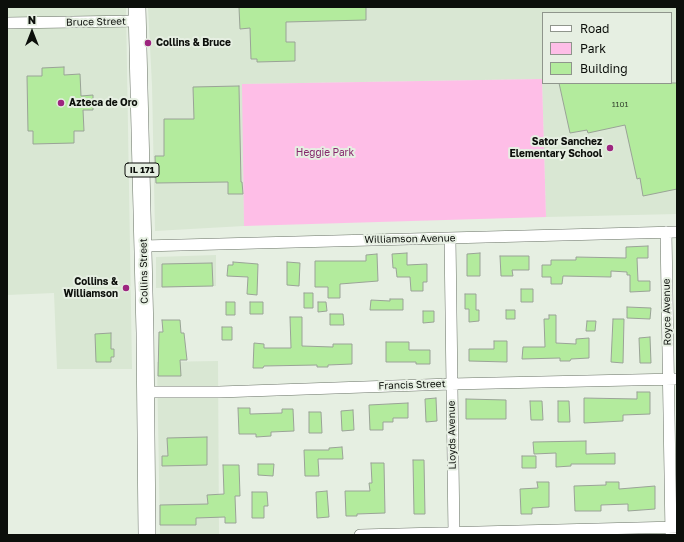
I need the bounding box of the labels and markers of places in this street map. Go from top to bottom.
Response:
place label: Collins & Bruce [156,37,231,49]
marker: Collins & Bruce [143,38,153,48]
place label: Azteca de Oro [69,97,137,109]
marker: Azteca de Oro [56,98,66,108]
place label: Sator Sanchez Elementary School [510,136,602,160]
marker: Sator Sanchez Elementary School [605,143,615,153]
place label: Collins & Williamson [64,276,118,300]
marker: Collins & Williamson [121,283,131,293]

